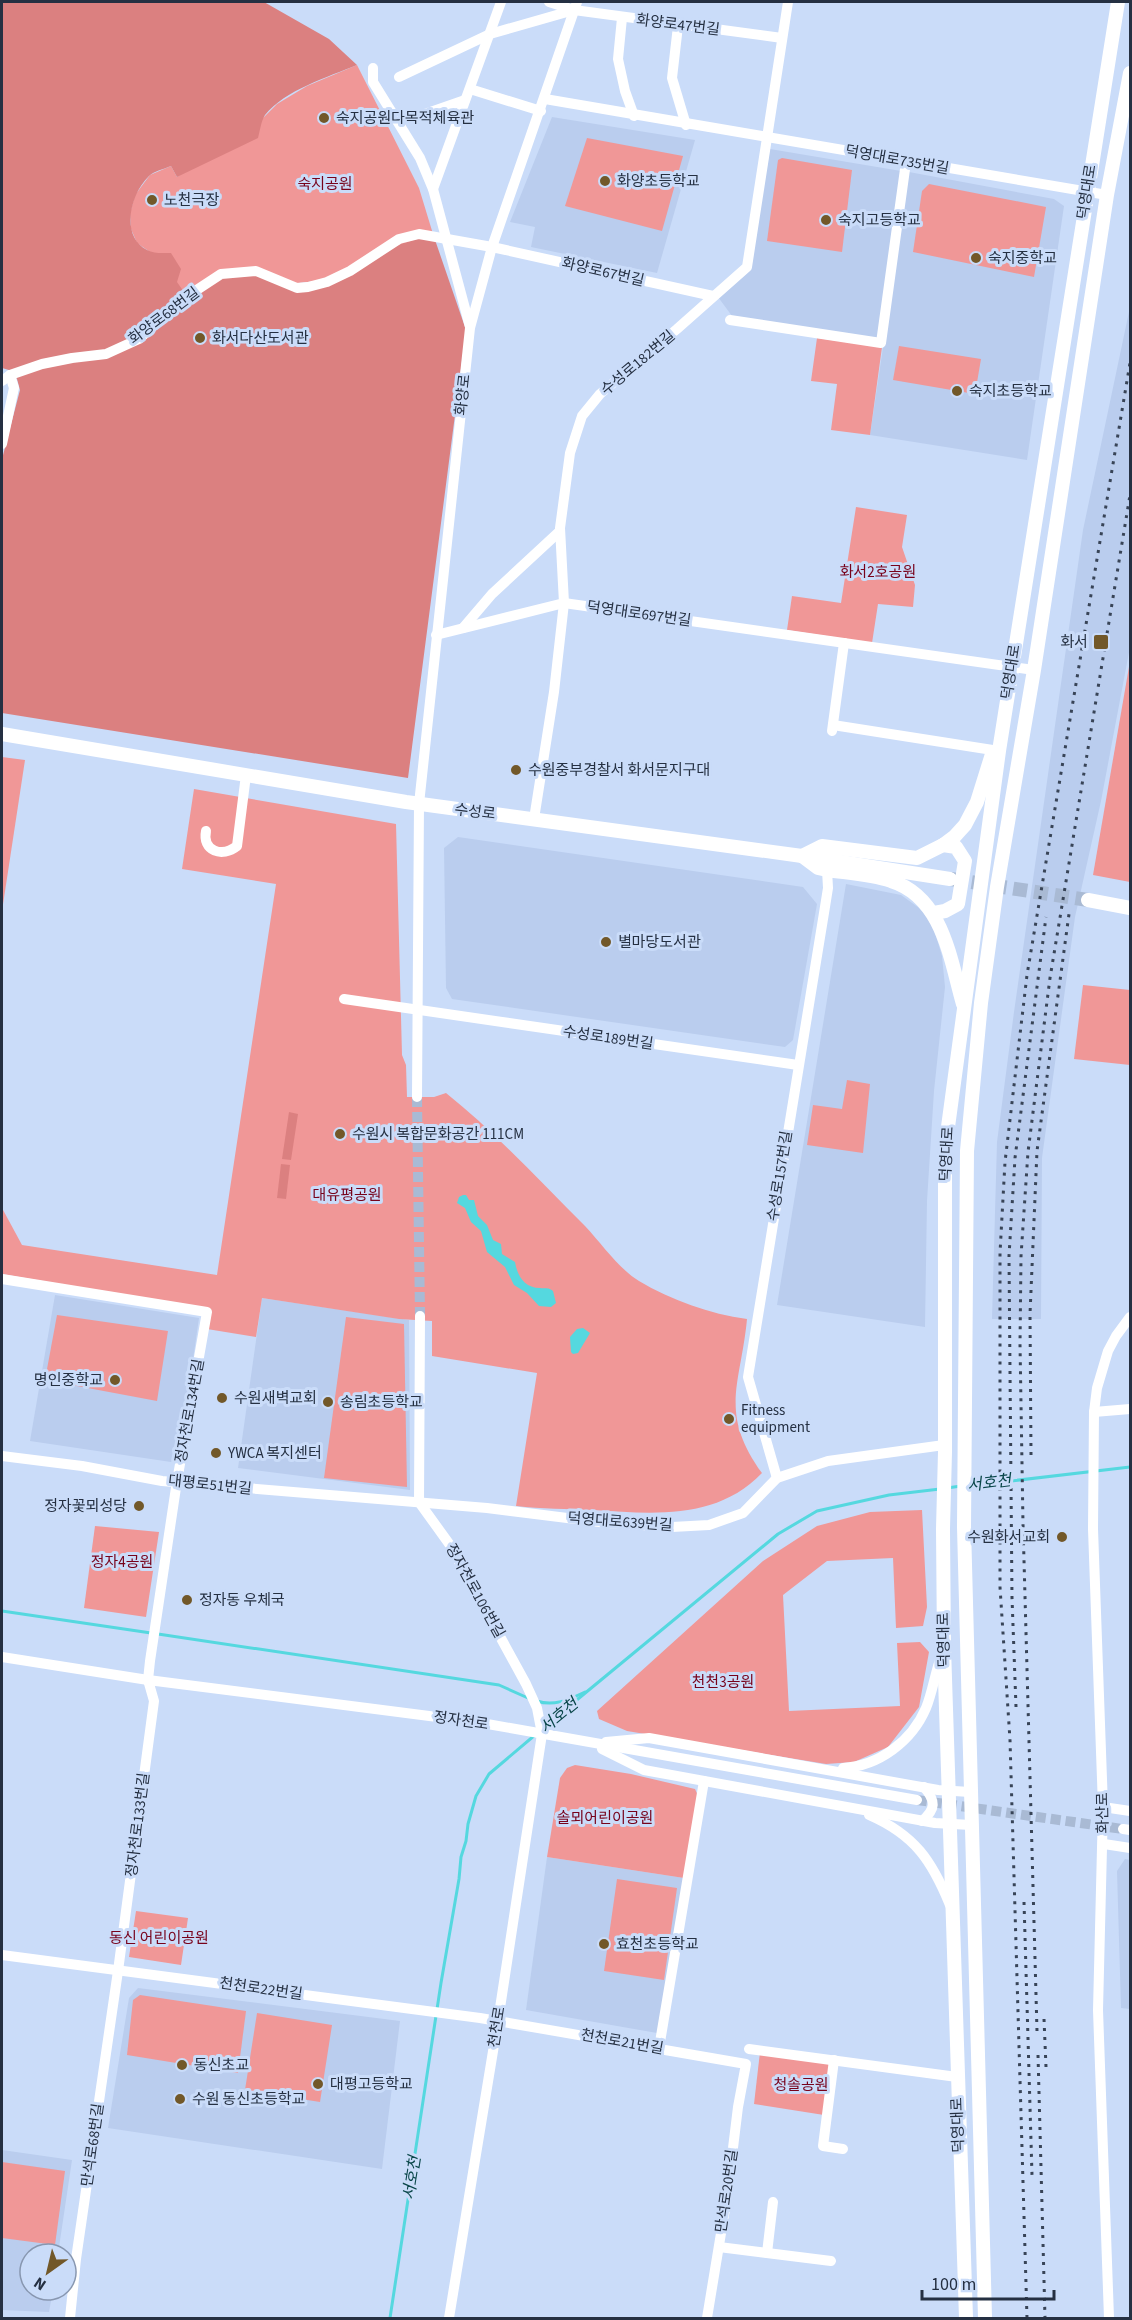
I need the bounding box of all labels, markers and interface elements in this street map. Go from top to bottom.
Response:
street label: 화양로47번길 [635,9,721,41]
place label: 숙지공원다목적체육관 [336,108,474,129]
marker: 숙지공원다목적체육관 [317,111,331,125]
street label: 덕영대로735번길 [843,141,951,179]
street label: 덕영대로 [1072,163,1102,221]
place label: 화양초등학교 [617,171,700,192]
park label: 숙지공원 [297,174,353,195]
marker: 화양초등학교 [598,174,612,188]
place label: 노천극장 [164,190,219,211]
marker: 노천극장 [145,193,159,207]
place label: 숙지고등학교 [838,210,921,231]
marker: 숙지고등학교 [819,213,833,227]
place label: 숙지중학교 [988,248,1057,269]
marker: 숙지중학교 [969,251,983,265]
street label: 화양로67번길 [560,252,646,292]
street label: 화양로68번길 [124,282,204,350]
street label: 수성로182번길 [596,326,680,400]
place label: 화서다산도서관 [212,328,309,349]
marker: 화서다산도서관 [193,331,207,345]
street label: 화양로 [450,373,476,417]
place label: 숙지초등학교 [969,381,1052,402]
marker: 숙지초등학교 [950,384,964,398]
park label: 화서2호공원 [840,562,916,583]
street label: 덕영대로697번길 [585,596,693,632]
place label: 화서 [1060,632,1088,653]
marker: 화서 [1092,633,1110,651]
street label: 덕영대로 [996,643,1026,701]
place label: 수원중부경찰서 화서문지구대 [528,760,710,781]
marker: 수원중부경찰서 화서문지구대 [509,763,523,777]
street label: 수성로 [453,799,497,825]
place label: 별마당도서관 [618,932,701,953]
marker: 별마당도서관 [599,935,613,949]
street label: 수성로189번길 [561,1021,655,1055]
place label: 수원시 복합문화공간 111CM [352,1124,524,1145]
street label: 덕영대로 [935,1126,959,1182]
marker: 수원시 복합문화공간 111CM [333,1127,347,1141]
street label: 수성로157번길 [762,1129,798,1223]
park label: 대유평공원 [312,1185,382,1206]
street label: 정자천로134번길 [171,1357,209,1465]
place label: 명인중학교 [34,1370,103,1391]
marker: 명인중학교 [108,1373,122,1387]
place label: 수원새벽교회 [234,1388,317,1409]
marker: 수원새벽교회 [215,1391,229,1405]
place label: 송림초등학교 [340,1392,423,1413]
marker: 송림초등학교 [321,1395,335,1409]
place label: Fitness equipment [741,1400,810,1438]
marker: Fitness equipment [722,1412,736,1426]
place label: YWCA 복지센터 [227,1443,322,1464]
marker: YWCA 복지센터 [209,1446,223,1460]
water label: 서호천 [966,1469,1015,1497]
street label: 대평로51번길 [167,1470,253,1500]
place label: 정자꽃뫼성당 [44,1496,127,1517]
marker: 정자꽃뫼성당 [132,1499,146,1513]
street label: 덕영대로639번길 [567,1508,673,1536]
place label: 수원화서교회 [967,1527,1050,1548]
marker: 수원화서교회 [1055,1530,1069,1544]
street label: 정자천로106번길 [440,1540,510,1642]
park label: 정자4공원 [91,1552,153,1573]
place label: 정자동 우체국 [199,1590,285,1611]
marker: 정자동 우체국 [180,1593,194,1607]
street label: 덕영대로 [933,1612,955,1668]
park label: 천천3공원 [692,1672,754,1693]
water label: 서호천 [535,1692,585,1739]
street label: 정자천로 [432,1707,490,1735]
street label: 정자천로133번길 [121,1772,155,1878]
street label: 화산로 [1092,1792,1114,1834]
park label: 솔뫼어린이공원 [557,1808,653,1829]
park label: 동신 어린이공원 [109,1928,209,1949]
place label: 효천초등학교 [616,1934,699,1955]
marker: 효천초등학교 [597,1937,611,1951]
street label: 천천로22번길 [218,1973,304,2005]
street label: 천천로 [483,2005,511,2049]
street label: 천천로21번길 [579,2024,665,2060]
place label: 동신초교 [194,2055,249,2076]
marker: 동신초교 [175,2058,189,2072]
place label: 대평고등학교 [330,2074,413,2095]
park label: 청솔공원 [773,2075,829,2096]
marker: 대평고등학교 [311,2077,325,2091]
place label: 수원 동신초등학교 [192,2089,305,2110]
marker: 수원 동신초등학교 [173,2092,187,2106]
street label: 덕영대로 [947,2097,969,2153]
street label: 만석로68번길 [77,2102,109,2188]
street label: 만석로20번길 [711,2148,743,2234]
water label: 서호천 [398,2152,427,2202]
north arrow [18,2242,78,2302]
scale bar [922,2263,1054,2301]
text: N [30,2272,51,2296]
text: 100 m [931,2272,976,2297]

